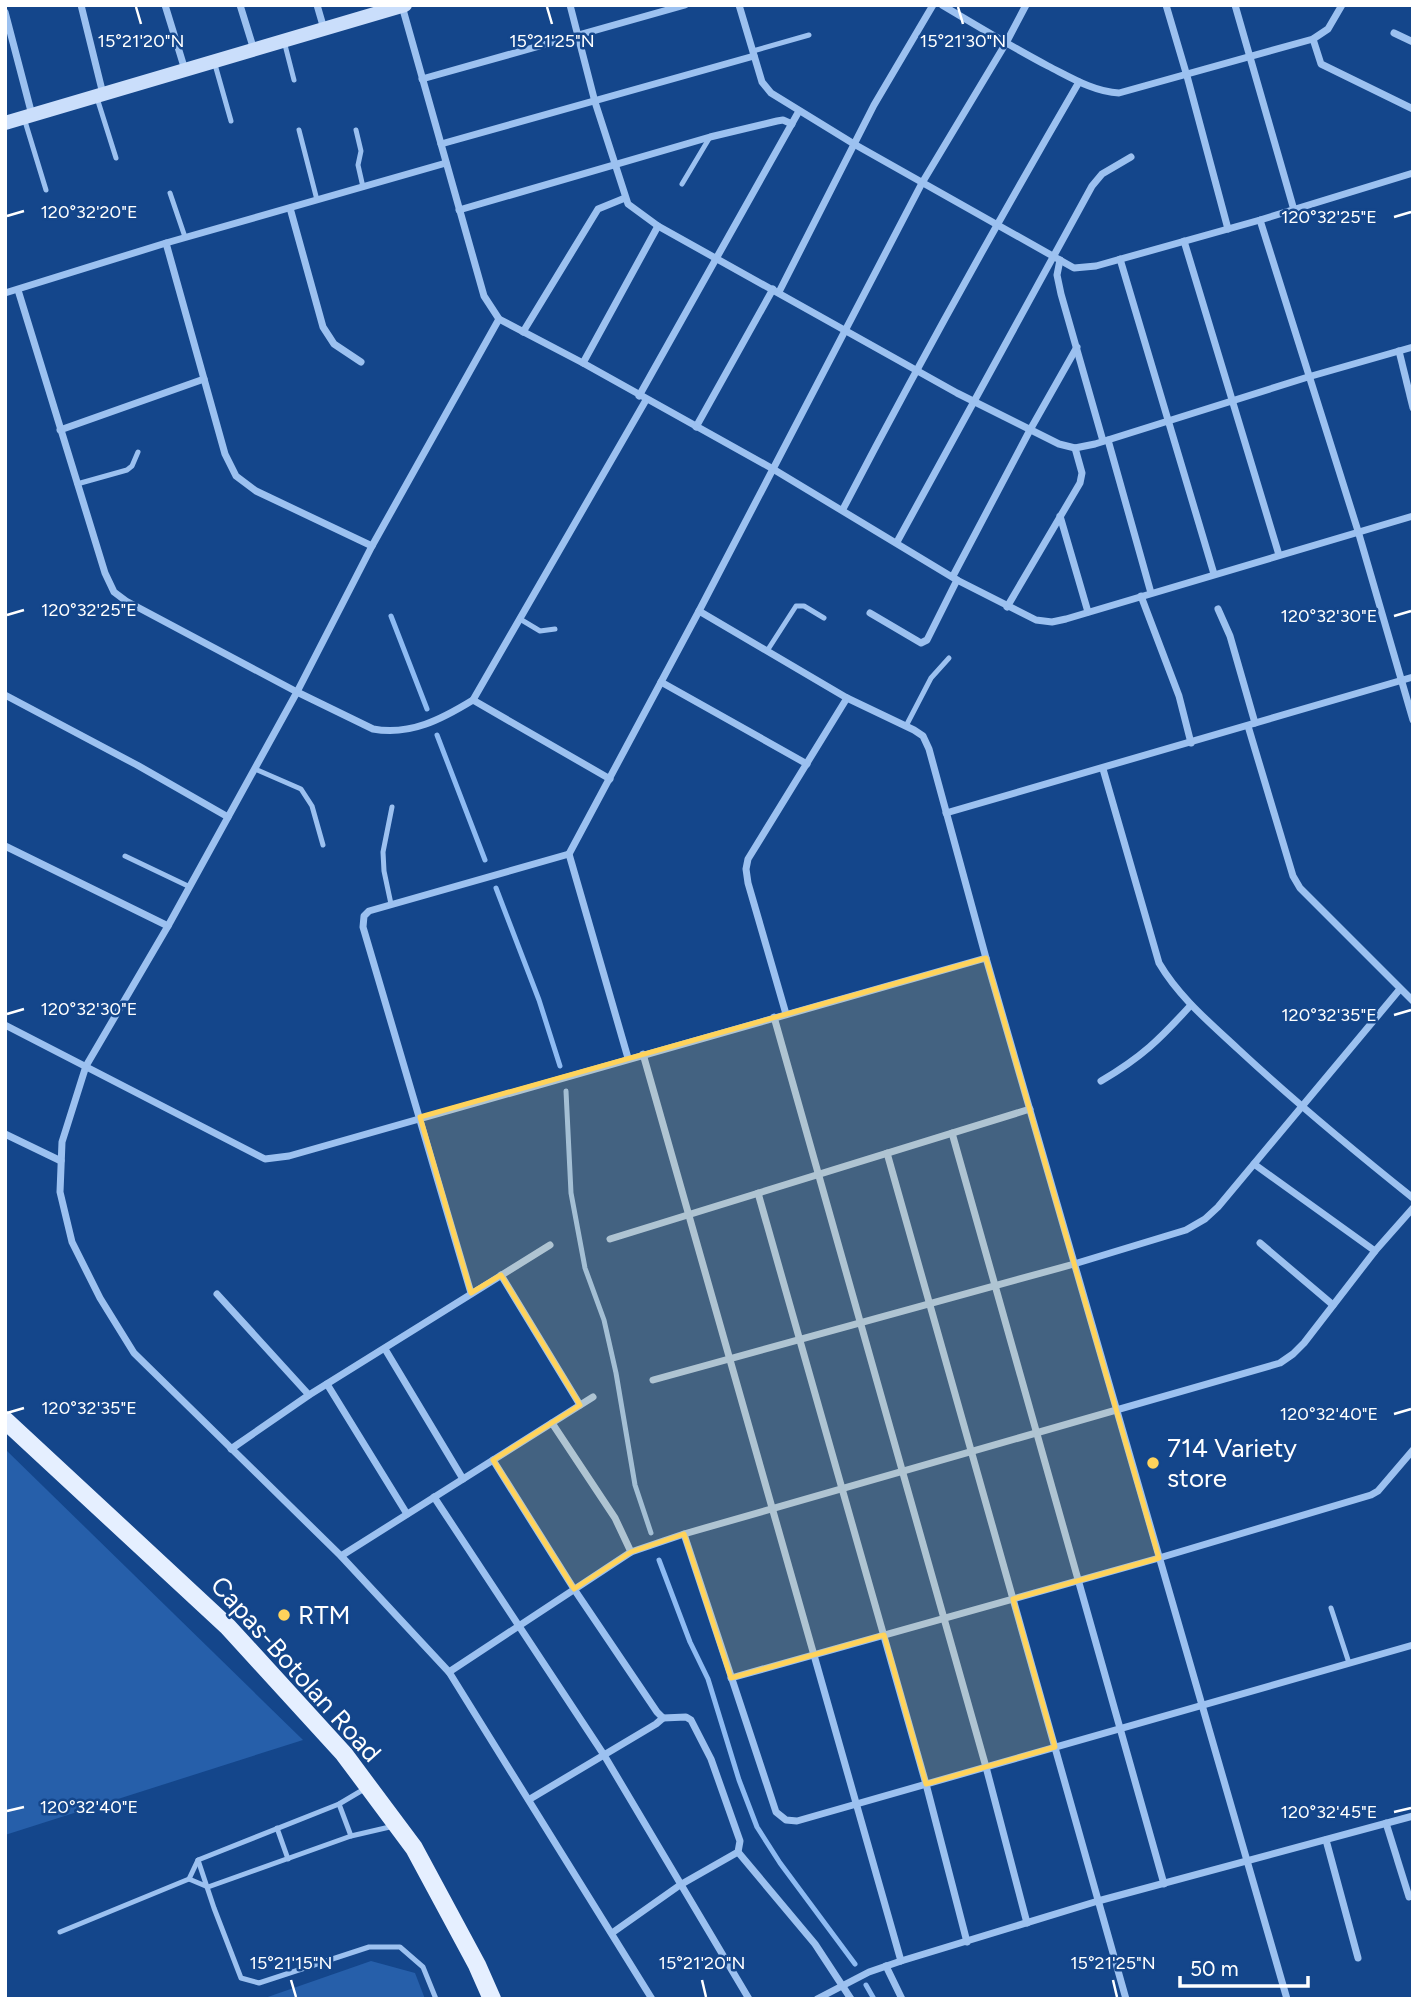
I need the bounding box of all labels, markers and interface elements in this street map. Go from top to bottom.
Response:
text: 15°21'20"N [98,30,184,52]
text: 15°21'25"N [509,30,595,52]
text: 15°21'30"N [920,30,1006,52]
text: 120°32'20"E [40,201,138,223]
text: 120°32'25"E [1281,206,1377,228]
text: 120°32'25"E [41,599,137,621]
text: 120°32'30"E [1281,605,1377,627]
text: 120°32'30"E [41,998,137,1020]
text: 120°32'35"E [1281,1004,1377,1026]
text: 120°32'35"E [41,1397,137,1419]
text: 120°32'40"E [1280,1403,1378,1425]
place label: 714 Variety store [1167,1432,1297,1494]
marker: 714 Variety store [1145,1455,1161,1471]
street label: Capas-Botolan Road [204,1569,388,1769]
place label: RTM [298,1599,351,1631]
marker: RTM [276,1607,292,1623]
text: 120°32'40"E [40,1796,138,1818]
text: 120°32'45"E [1280,1801,1378,1823]
scale bar [1180,1944,1308,1988]
text: 15°21'15"N [250,1952,333,1974]
text: 15°21'20"N [659,1952,745,1974]
text: 15°21'25"N [1070,1952,1156,1974]
text: 50 m [1190,1956,1239,1981]

